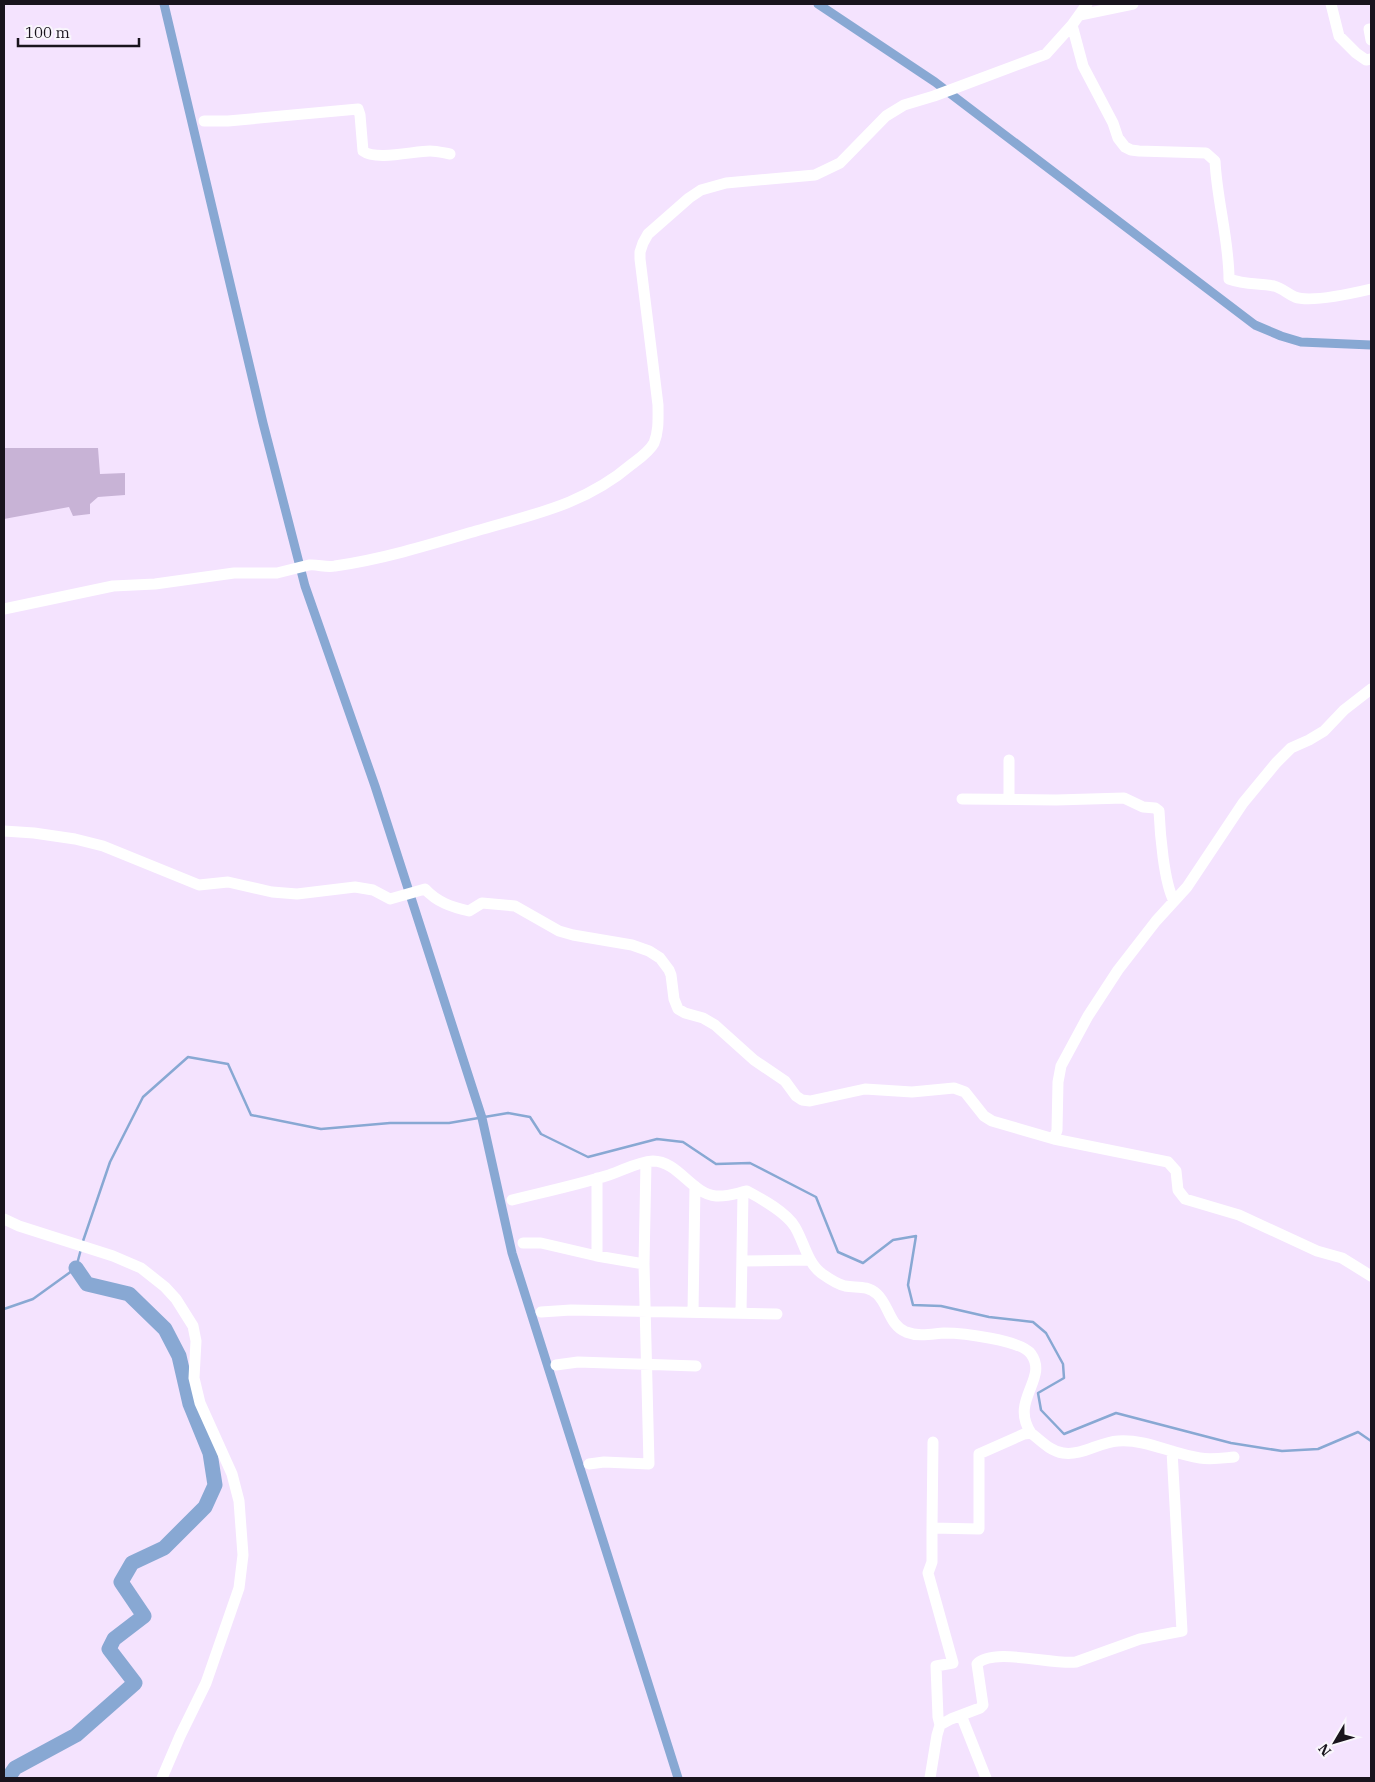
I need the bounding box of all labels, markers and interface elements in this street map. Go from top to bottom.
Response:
scale bar [18,15,139,47]
text: 100 m [25,23,70,42]
north arrow [1310,1717,1360,1767]
text: N [1314,1740,1335,1760]

